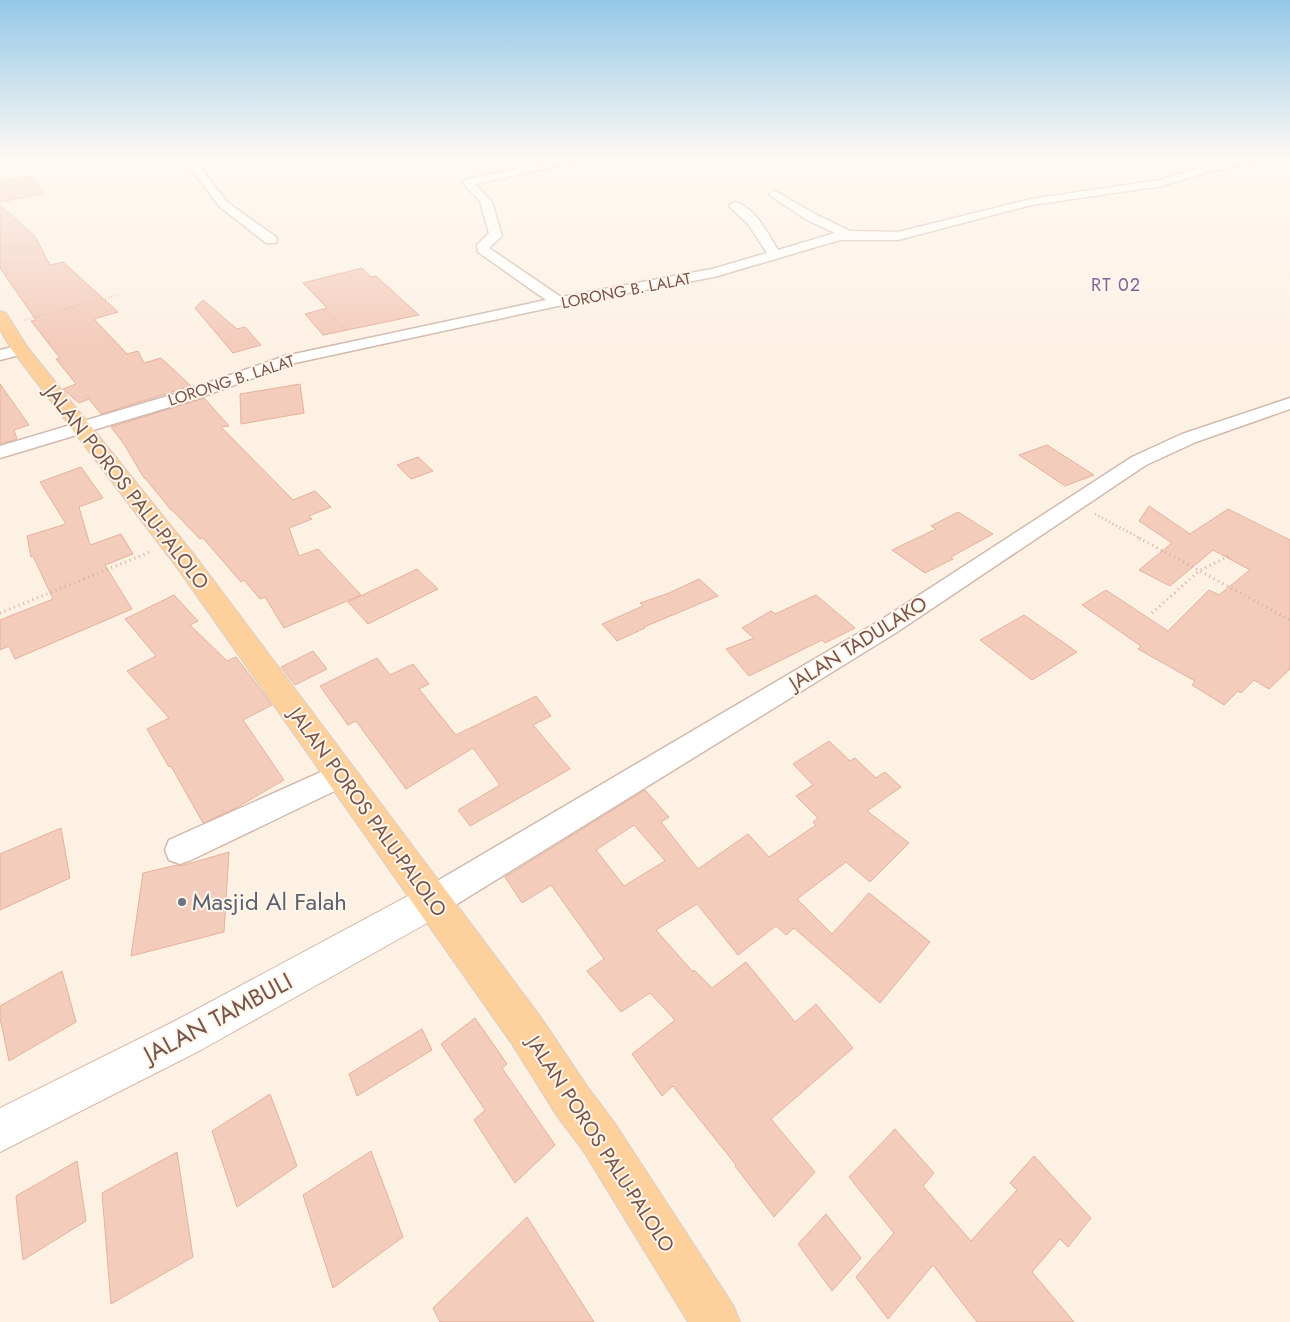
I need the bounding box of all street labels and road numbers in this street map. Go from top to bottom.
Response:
street label: LORONG B. LALAT [559,267,693,314]
street label: LORONG B. LALAT [165,349,298,412]
street label: JALAN POROS PALU-PALOLO [36,376,216,596]
street label: JALAN TADULAKO [781,589,933,699]
street label: JALAN POROS PALU-PALOLO [280,699,454,923]
street label: JALAN TAMBULI [135,964,298,1073]
street label: JALAN POROS PALU-PALOLO [518,1028,682,1258]

